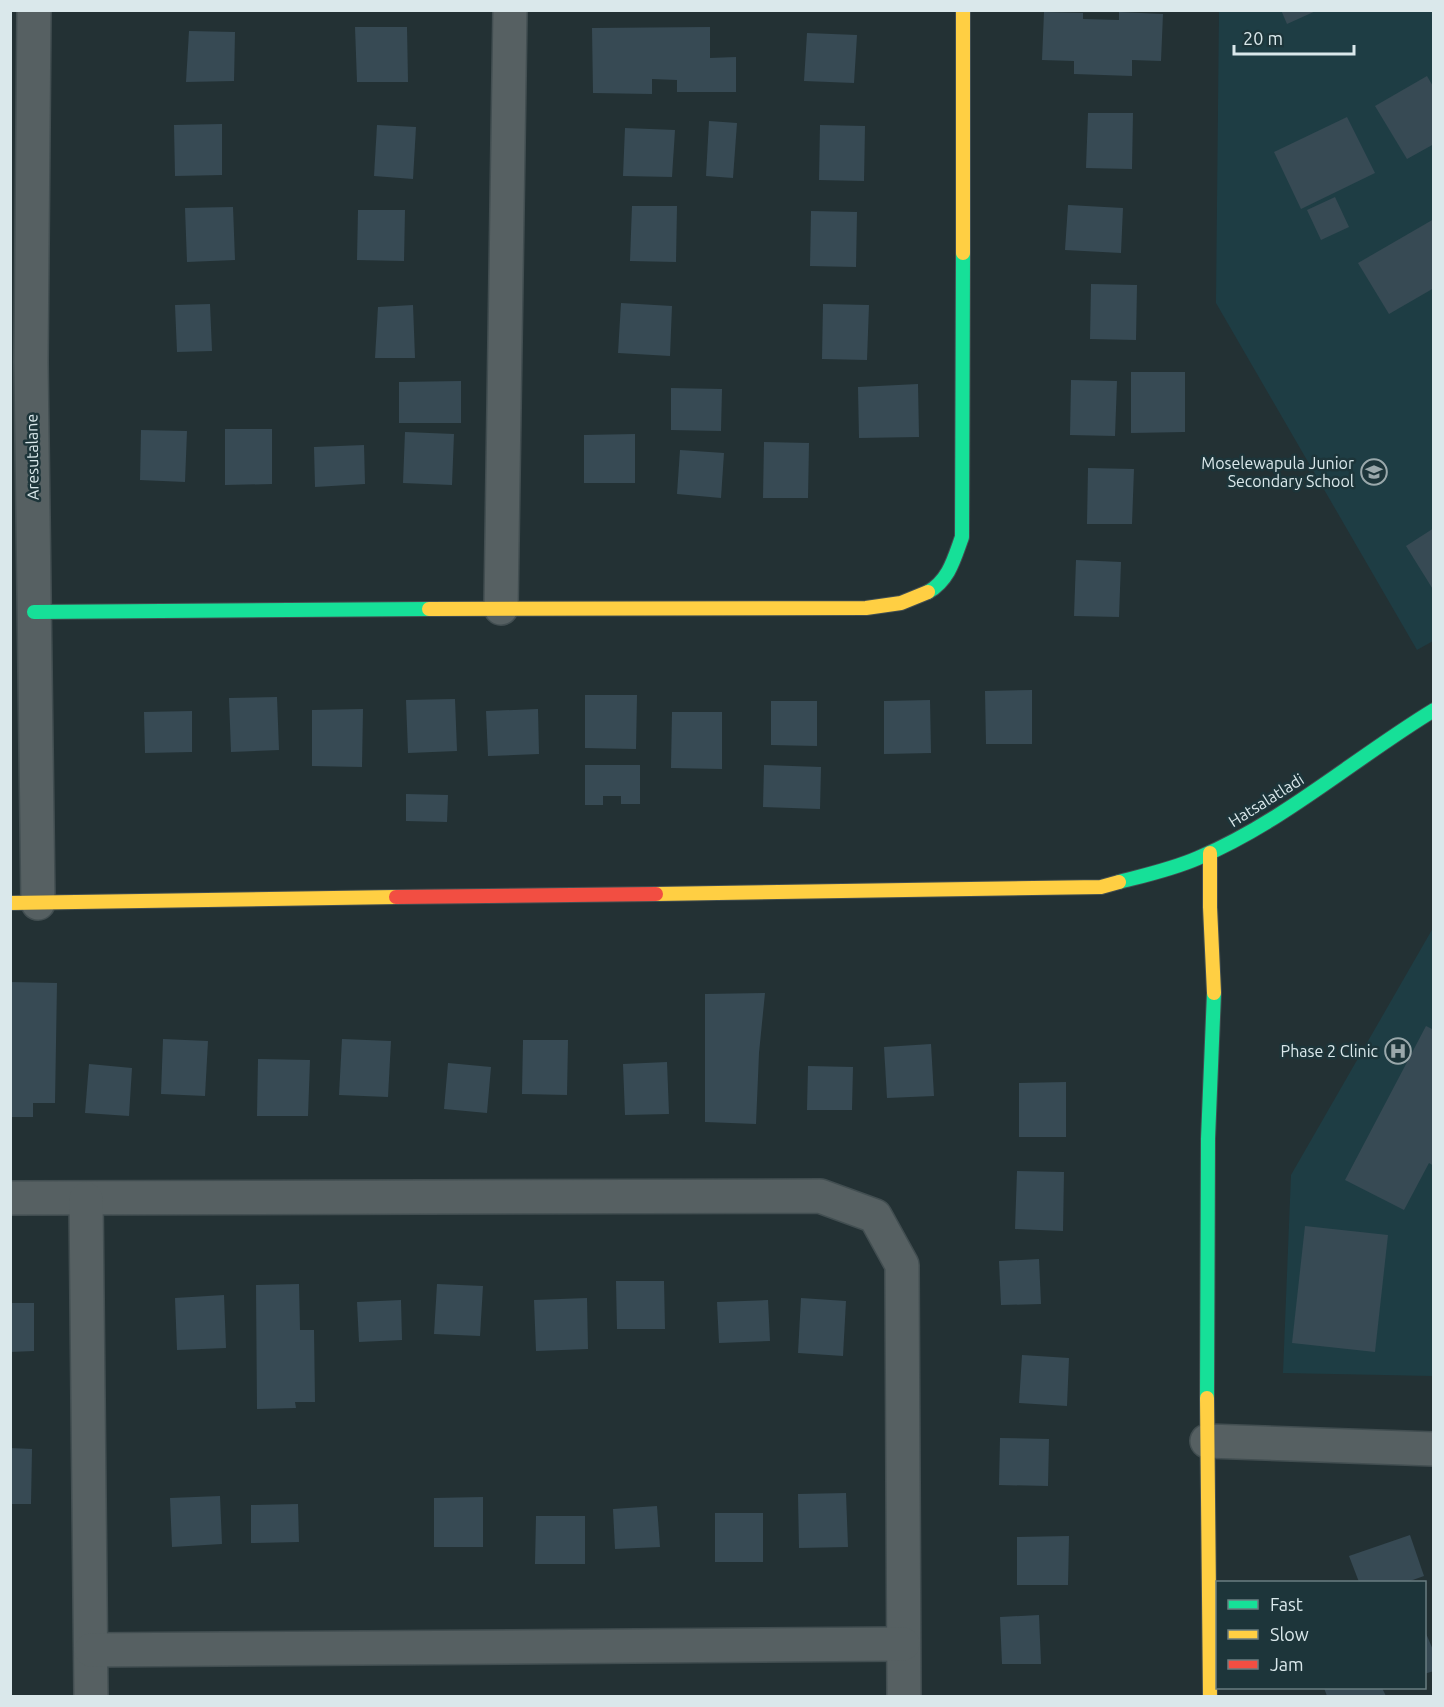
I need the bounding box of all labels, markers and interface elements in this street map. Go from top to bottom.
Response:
scale bar [1234,18,1354,56]
text: 20 m [1243,28,1283,48]
street label: Aresutalane [22,414,42,500]
place label: Moselewapula Junior Secondary School [1201,454,1354,490]
school or university icon: Moselewapula Junior Secondary School [1359,457,1389,487]
street label: Hatsalatladi [1225,770,1307,830]
hospital icon: Phase 2 Clinic [1383,1036,1413,1066]
place label: Phase 2 Clinic [1281,1042,1379,1060]
legend [1216,1581,1426,1689]
text: Fast [1270,1594,1303,1614]
text: Slow [1270,1624,1309,1644]
text: Jam [1270,1654,1304,1674]

